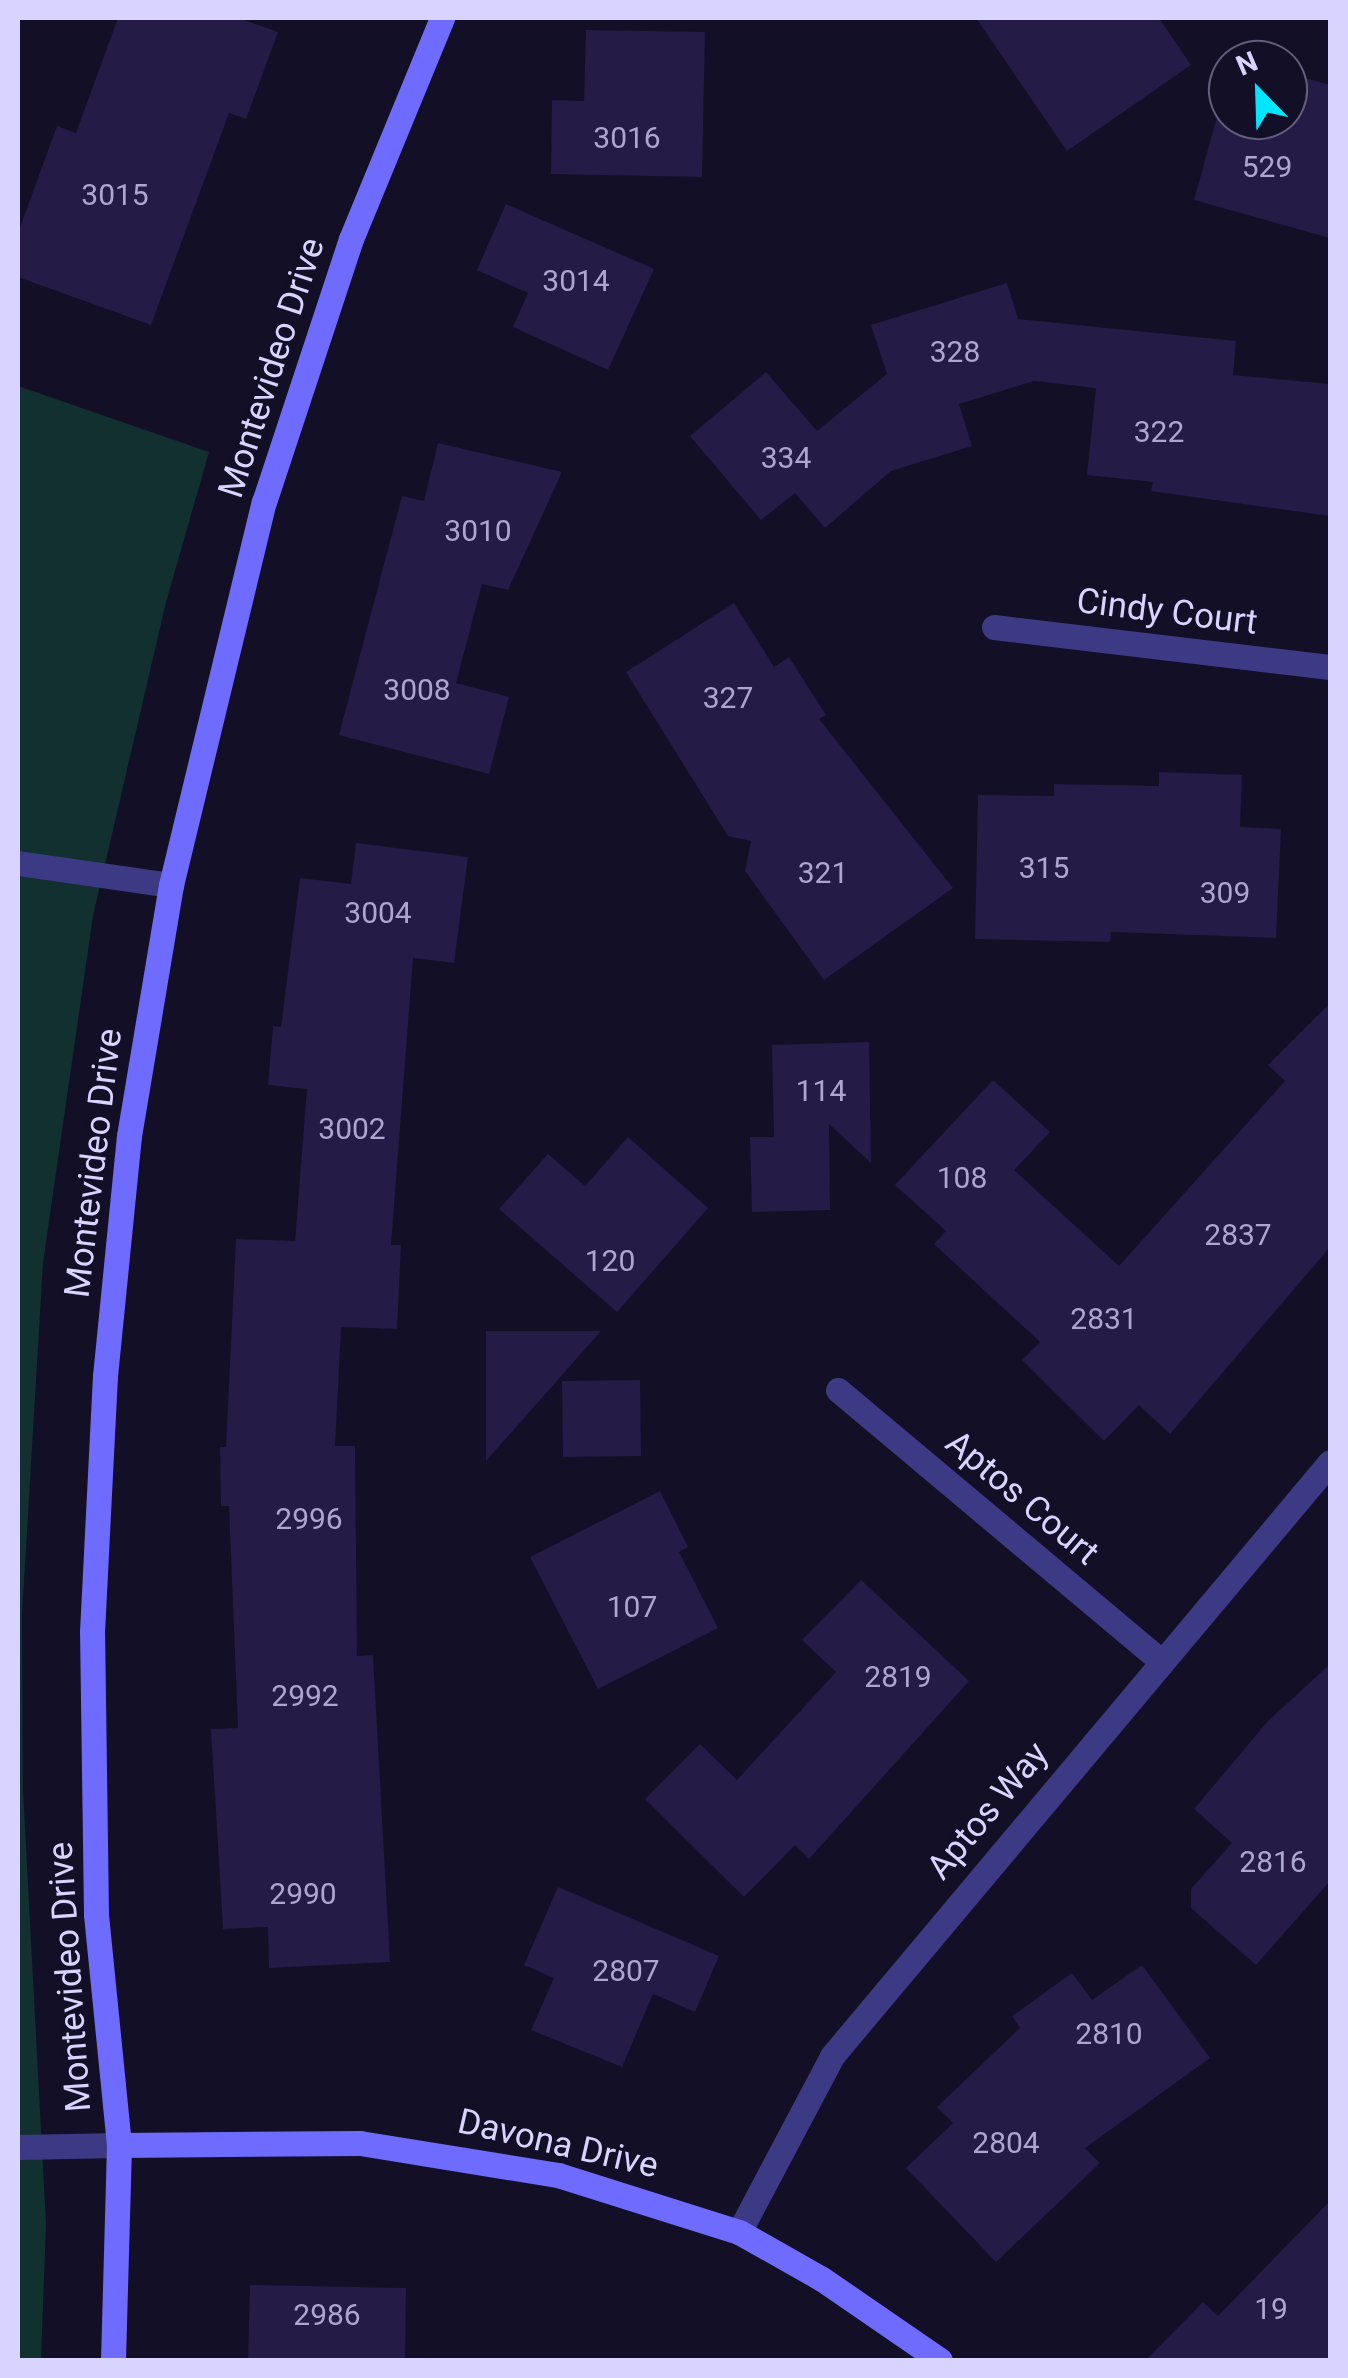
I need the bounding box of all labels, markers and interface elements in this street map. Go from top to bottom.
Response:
north arrow [1208,40,1308,140]
text: N [1231,45,1262,83]
house number: 3016 [593,120,661,156]
house number: 529 [1242,149,1292,185]
house number: 3015 [81,177,149,213]
street label: Montevideo Drive [210,233,334,503]
house number: 3014 [542,263,610,299]
house number: 328 [930,334,980,370]
house number: 322 [1134,414,1184,450]
house number: 334 [761,440,811,476]
house number: 3010 [444,513,512,549]
street label: Cindy Court [1074,580,1260,644]
house number: 3008 [383,672,451,708]
house number: 327 [703,680,753,716]
house number: 315 [1019,850,1069,886]
house number: 321 [798,855,848,891]
house number: 309 [1200,875,1250,911]
house number: 3004 [344,895,412,931]
street label: Montevideo Drive [57,1026,131,1300]
house number: 114 [796,1073,846,1109]
house number: 3002 [318,1111,386,1147]
house number: 108 [937,1160,987,1196]
house number: 2837 [1204,1217,1272,1253]
house number: 120 [585,1243,635,1279]
house number: 2831 [1070,1301,1138,1337]
street label: Aptos Court [937,1422,1107,1574]
house number: 2996 [275,1501,343,1537]
house number: 107 [607,1589,657,1625]
house number: 2819 [864,1659,932,1695]
house number: 2992 [271,1678,339,1714]
street label: Aptos Way [919,1734,1057,1888]
street label: Montevideo Drive [40,1841,100,2113]
house number: 2816 [1239,1844,1307,1880]
house number: 2990 [269,1876,337,1912]
house number: 2807 [592,1953,660,1989]
house number: 2810 [1075,2016,1143,2052]
street label: Davona Drive [454,2101,662,2187]
house number: 2804 [972,2125,1040,2161]
house number: 19 [1254,2291,1288,2327]
house number: 2986 [293,2297,361,2333]

